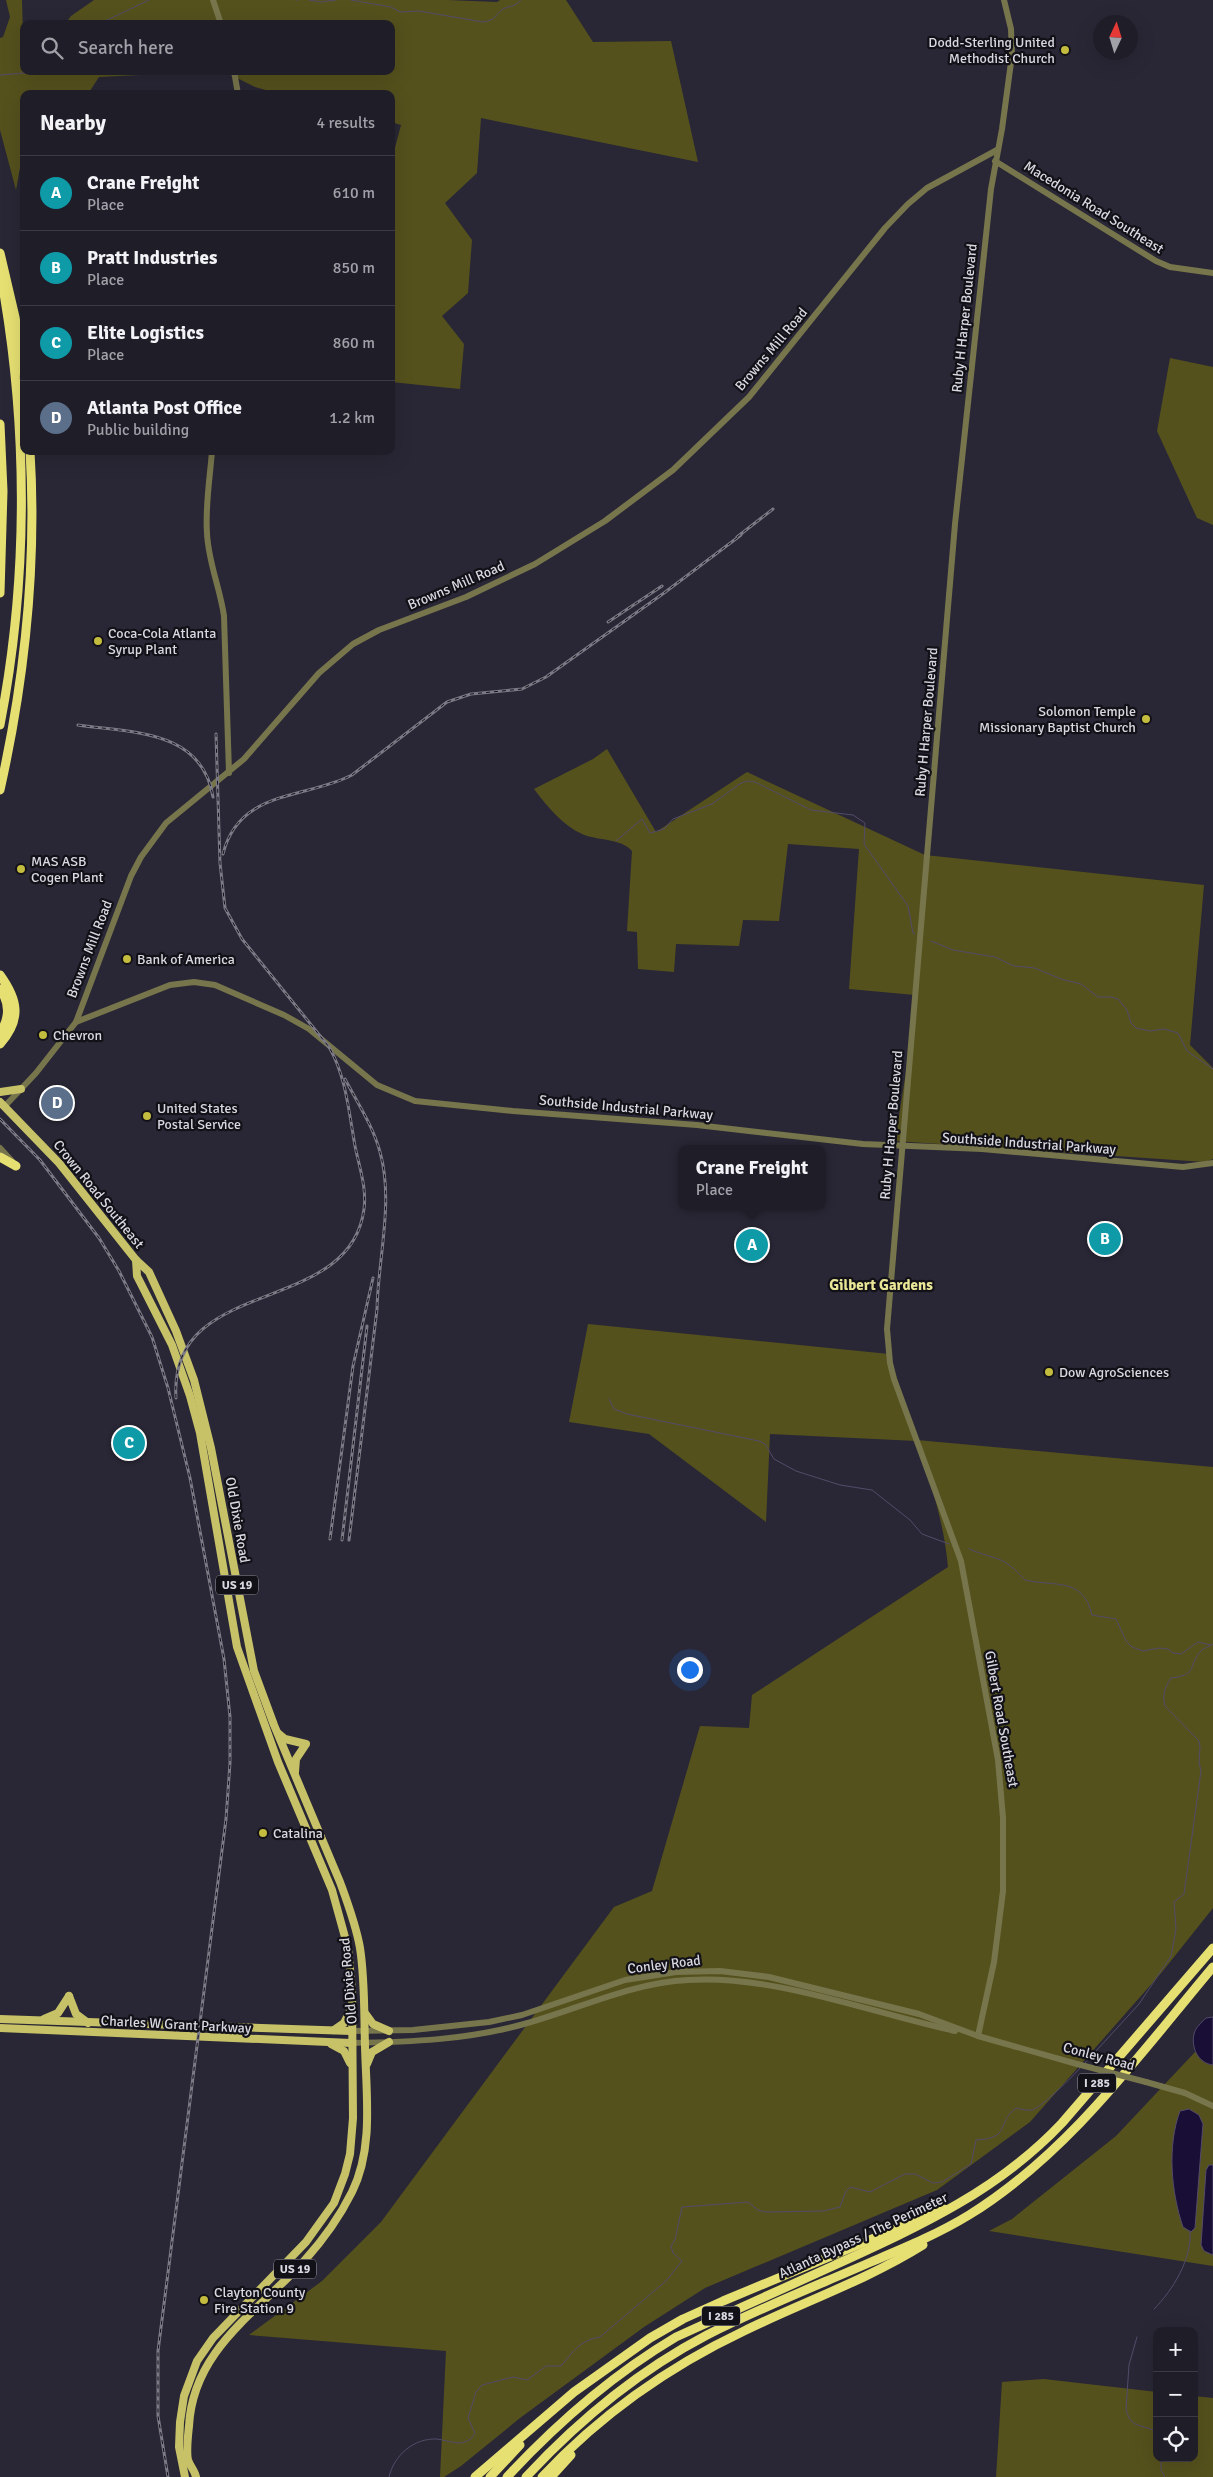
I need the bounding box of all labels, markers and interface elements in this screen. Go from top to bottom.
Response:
north arrow [1093,15,1138,60]
search box [20,20,395,75]
icon: search [38,34,66,62]
place label: Dodd-Sterling United Methodist Church [928,34,1055,67]
text: Search here [78,36,174,60]
marker: Dodd-Sterling United Methodist Church [1059,44,1071,56]
text: Nearby [40,110,106,136]
text: 4 results [316,113,375,133]
street label: Macedonia Road Southeast [1021,157,1167,258]
text: Crane Freight [87,171,199,195]
text: A [51,183,61,203]
text: 610 m [333,183,375,203]
text: Place [87,195,124,215]
street label: Ruby H Harper Boulevard [948,243,981,393]
text: Pratt Industries [87,246,217,270]
text: B [51,258,61,278]
text: 850 m [333,258,375,278]
text: Place [87,270,124,290]
street label: Browns Mill Road [732,304,811,394]
text: Elite Logistics [87,321,204,345]
text: C [51,333,61,353]
text: 860 m [333,333,375,353]
text: Place [87,345,124,365]
text: Atlanta Post Office [87,396,242,420]
text: D [51,408,61,428]
text: 1.2 km [329,408,375,428]
text: Public building [87,420,189,440]
street label: Browns Mill Road [405,557,507,613]
place label: Coca-Cola Atlanta Syrup Plant [108,625,216,658]
marker: Coca-Cola Atlanta Syrup Plant [92,635,104,647]
street label: Ruby H Harper Boulevard [912,647,941,797]
place label: Solomon Temple Missionary Baptist Church [979,703,1136,736]
marker: Solomon Temple Missionary Baptist Church [1140,713,1152,725]
place label: MAS ASB Cogen Plant [31,853,104,886]
marker: MAS ASB Cogen Plant [15,863,27,875]
street label: Browns Mill Road [63,898,116,1001]
place label: Bank of America [137,951,235,968]
marker: Bank of America [121,953,133,965]
place label: Chevron [53,1027,102,1044]
marker: Chevron [37,1029,49,1041]
street label: Ruby H Harper Boulevard [877,1050,906,1200]
pin: D [41,1084,73,1122]
street label: Southside Industrial Parkway [538,1091,714,1124]
place label: United States Postal Service [157,1100,241,1133]
marker: United States Postal Service [141,1110,153,1122]
street label: Southside Industrial Parkway [941,1129,1117,1158]
street label: Crown Road Southeast [50,1137,148,1252]
popup [678,1145,826,1210]
text: Crane Freight [696,1156,808,1180]
text: Place [696,1180,733,1200]
pin: B [1089,1220,1121,1258]
pin: A [736,1226,768,1264]
district label: Gilbert Gardens [829,1276,933,1294]
place label: Dow AgroSciences [1059,1364,1169,1381]
marker: Dow AgroSciences [1043,1366,1055,1378]
pin: C [113,1424,145,1462]
street label: Old Dixie Road [222,1476,253,1564]
road number: US 19 [216,1576,258,1594]
street label: Gilbert Road Southeast [981,1650,1022,1789]
your location [677,1657,703,1683]
place label: Catalina [273,1825,323,1842]
marker: Catalina [257,1827,269,1839]
street label: Old Dixie Road [336,1937,361,2025]
street label: Conley Road [626,1952,702,1977]
street label: Charles W Grant Parkway [100,2012,252,2037]
street label: Conley Road [1061,2039,1137,2074]
road number: I 285 [1078,2074,1116,2092]
street label: Atlanta Bypass / The Perimeter [776,2188,951,2282]
road number: US 19 [274,2260,316,2278]
place label: Clayton County Fire Station 9 [214,2284,306,2317]
marker: Clayton County Fire Station 9 [198,2294,210,2306]
road number: I 285 [702,2306,740,2326]
map controls [1153,2327,1198,2462]
button: + [1153,2327,1198,2372]
button: − [1153,2372,1198,2417]
button: locate [1153,2417,1198,2462]

